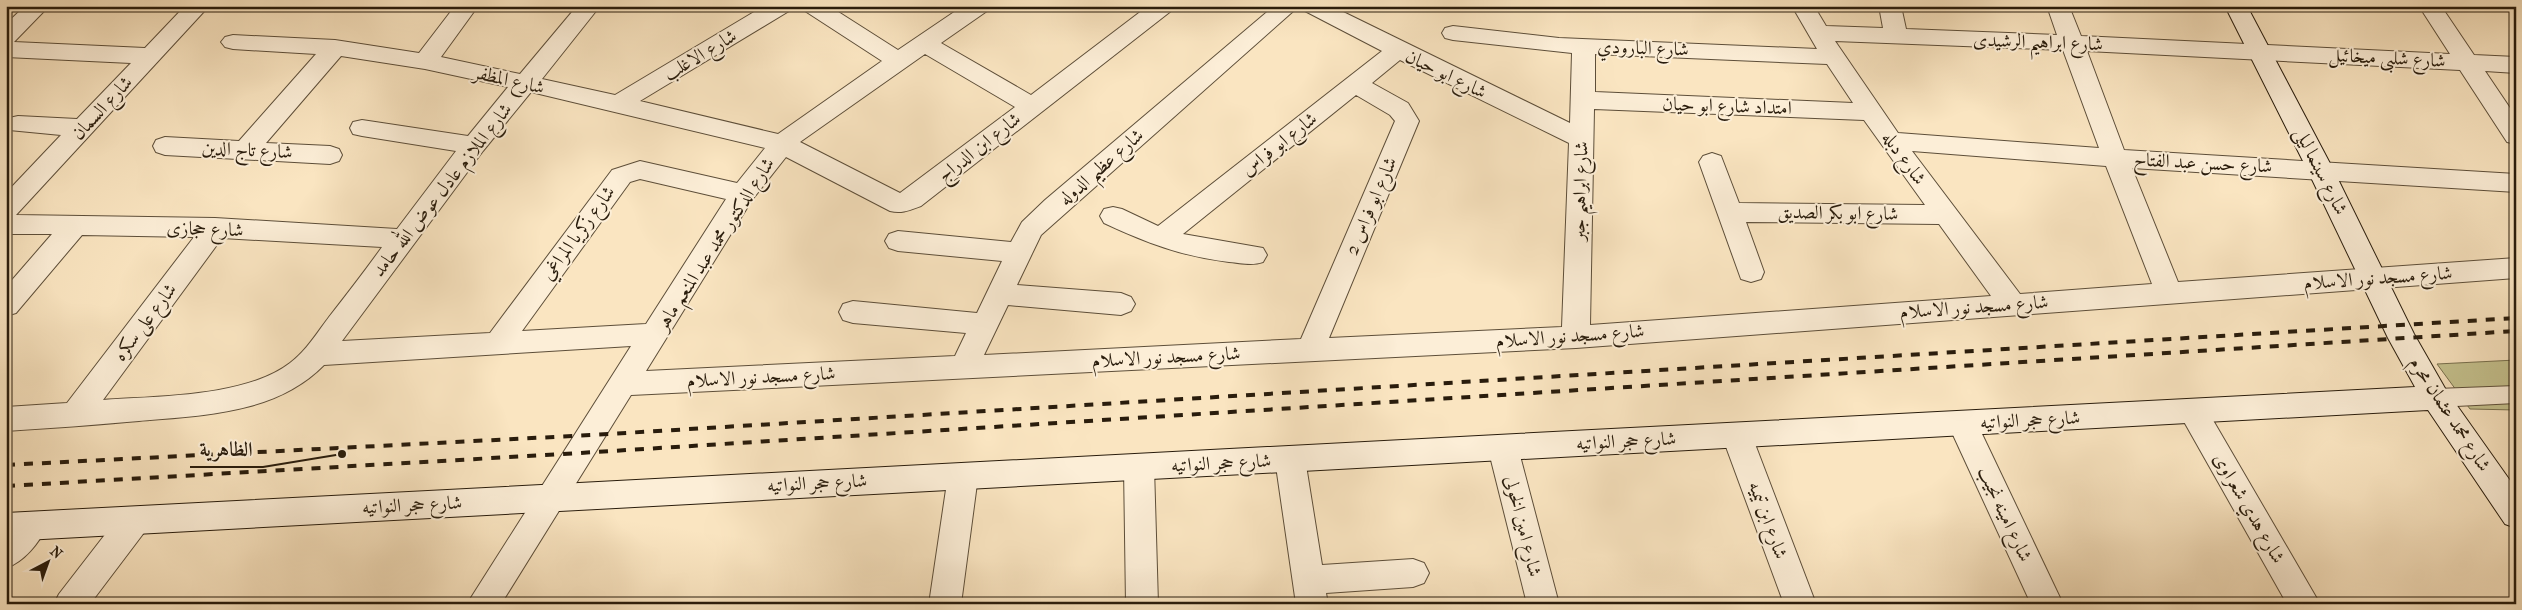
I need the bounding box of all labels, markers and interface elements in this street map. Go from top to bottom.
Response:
street label: شارع الاغلب [659,25,743,89]
street label: شارع ابراهيم الرشيدى [1972,29,2104,63]
street label: شارع البارودي [1597,35,1689,65]
street label: شارع شلبى ميخائيل [2328,44,2446,76]
street label: شارع ابو حيان [1400,45,1490,107]
street label: شارع المظفر [469,61,547,103]
street label: شارع السمان [67,71,140,147]
street label: امتداد شارع ابو حيان [1662,93,1792,123]
street label: شارع الملازم عادل عوض الله حامد [364,96,521,284]
street label: شارع ابو فراس [1237,107,1324,184]
street label: شارع ابن الدراج [933,108,1029,191]
street label: شارع عظيم الدوله [1054,124,1153,216]
street label: شارع سينما ليلى [2286,124,2352,220]
street label: شارع دبله [1874,127,1931,191]
street label: شارع تاج الدين [201,137,293,169]
street label: شارع ابراهيم جبر [1567,141,1601,243]
street label: شارع حسن عبد الفتاح [2133,148,2273,184]
street label: شارع الدكتور محمد عبد المنعم ماهر [650,153,785,340]
street label: شارع ابو فراس 2 [1340,154,1405,260]
street label: شارع زكريا المراغي [536,182,623,287]
street label: شارع ابو بكر الصديق [1777,201,1899,229]
street label: شارع حجازى [166,217,244,245]
street label: شارع مسجد نور الاسلام [2303,262,2453,299]
street label: شارع على سكره [109,279,185,368]
street label: شارع مسجد نور الاسلام [1899,291,2049,328]
street label: شارع مسجد نور الاسلام [1495,320,1645,357]
street label: شارع مسجد نور الاسلام [1091,342,1241,377]
street label: شارع محمد عثمان محرم [2401,353,2495,478]
street label: شارع مسجد نور الاسلام [686,362,836,397]
street label: شارع حجر النواتيه [1979,406,2081,438]
street label: شارع حجر النواتيه [1575,427,1677,459]
callout: الظاهرية [190,432,263,467]
text: الظاهرية [199,438,253,462]
street label: شارع حجر النواتيه [1170,449,1272,481]
street label: شارع هدي شعراوى [2205,449,2289,569]
street label: شارع امينه نجيب [1970,463,2037,567]
street label: شارع حجر النواتيه [766,469,868,501]
street label: شارع امين الخولى [1496,473,1546,580]
street label: شارع ابن تيميه [1740,478,1792,563]
street label: شارع حجر النواتيه [361,491,463,523]
north arrow [22,538,72,588]
text: N [47,543,66,563]

